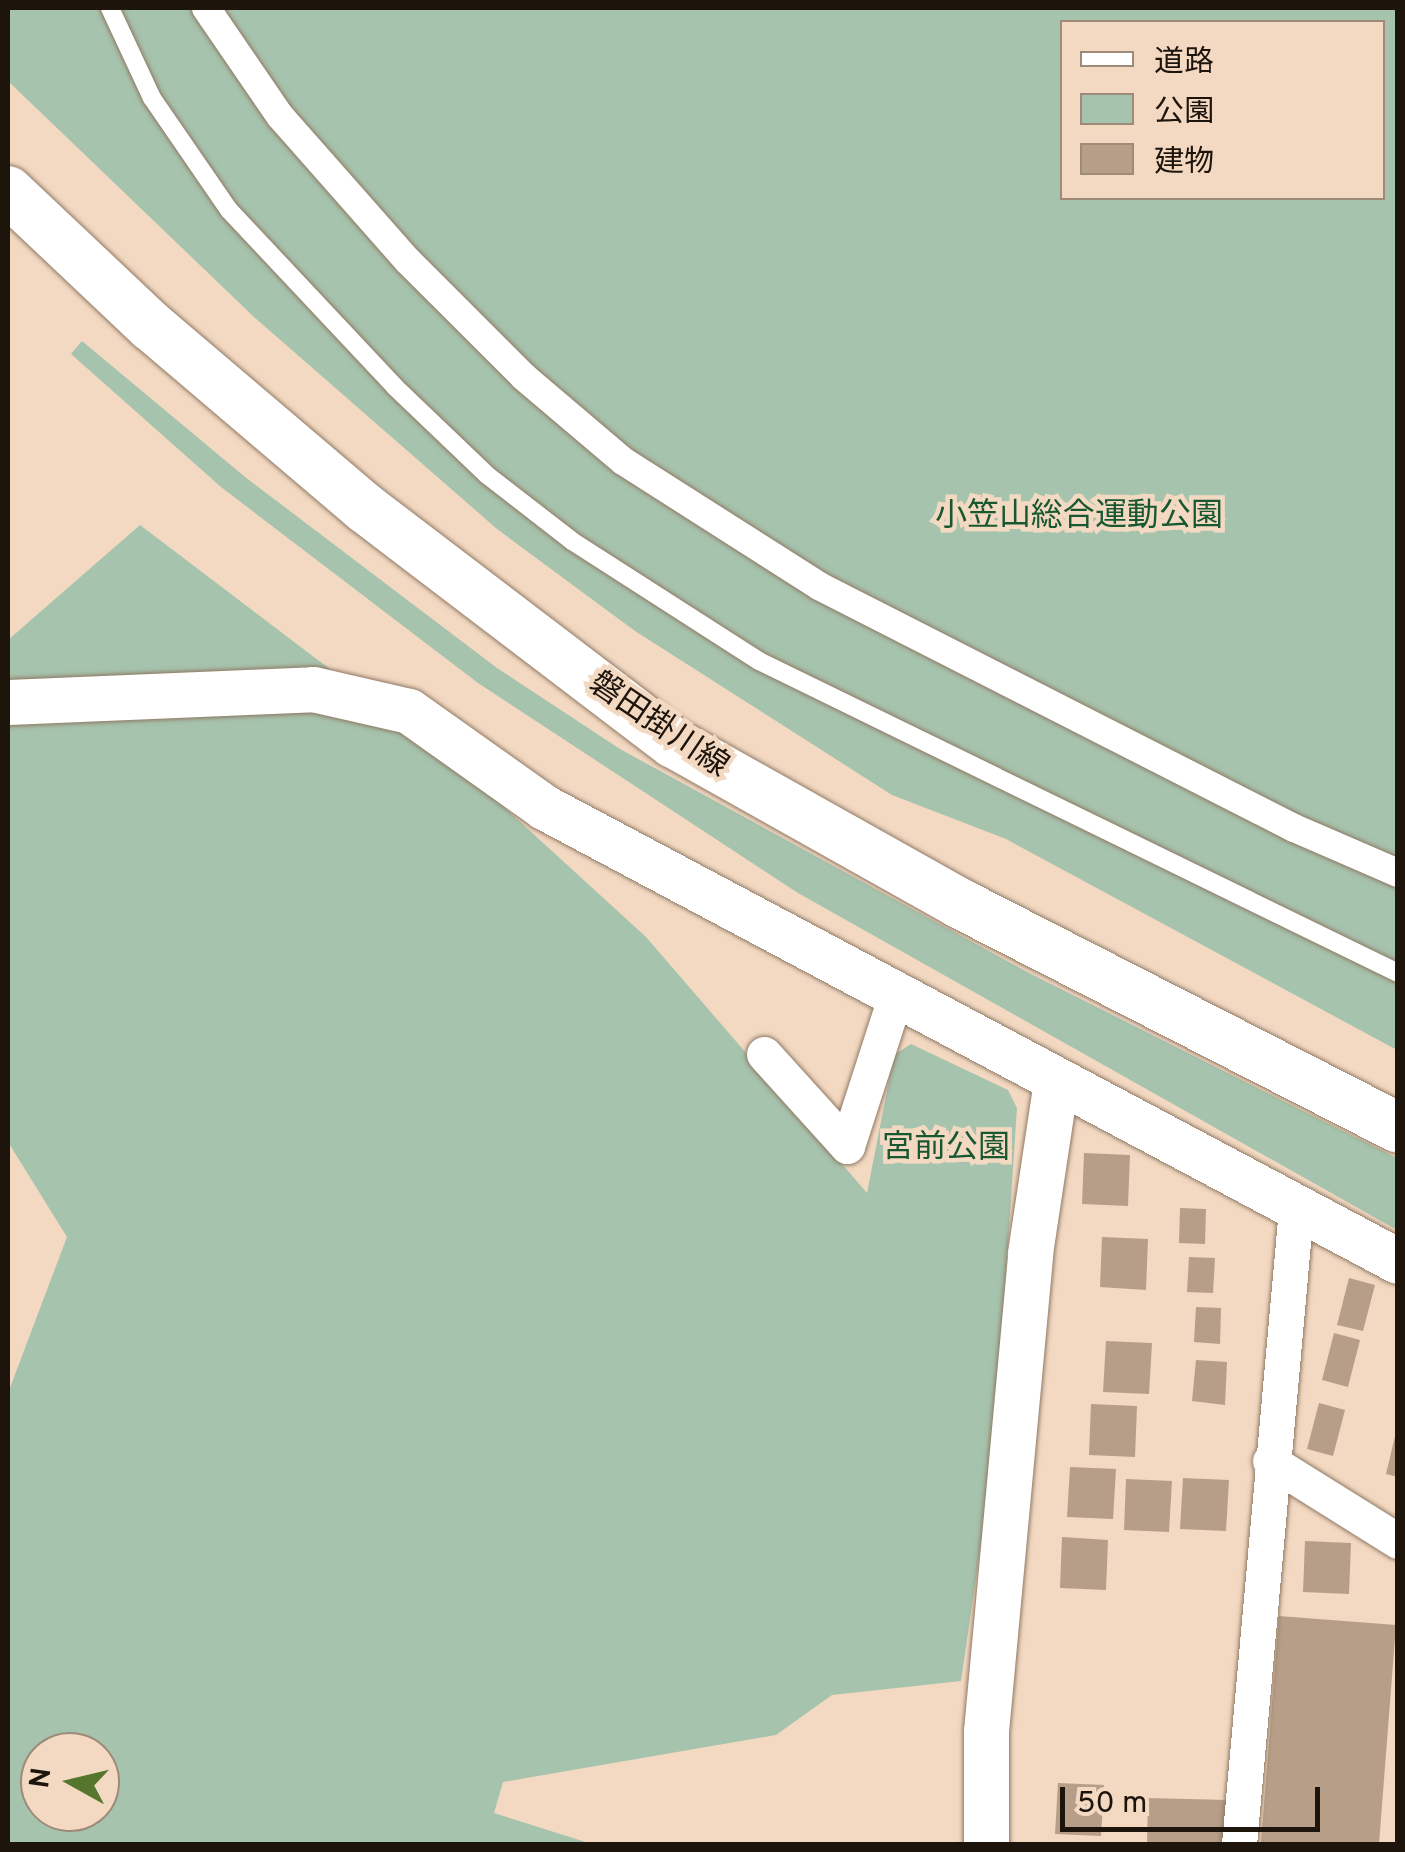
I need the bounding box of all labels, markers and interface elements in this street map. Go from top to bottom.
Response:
legend [1060,20,1385,200]
text: 道路 [1154,45,1214,82]
text: 公園 [1154,95,1214,132]
text: 建物 [1154,145,1214,182]
park label: 小笠山総合運動公園 [935,498,1223,536]
street label: 磐田掛川線 [581,665,735,787]
park label: 宮前公園 [882,1130,1010,1168]
north arrow [20,1732,120,1832]
text: N [23,1766,61,1791]
scale bar [1065,1767,1325,1829]
text: 50 m [1077,1786,1147,1823]

